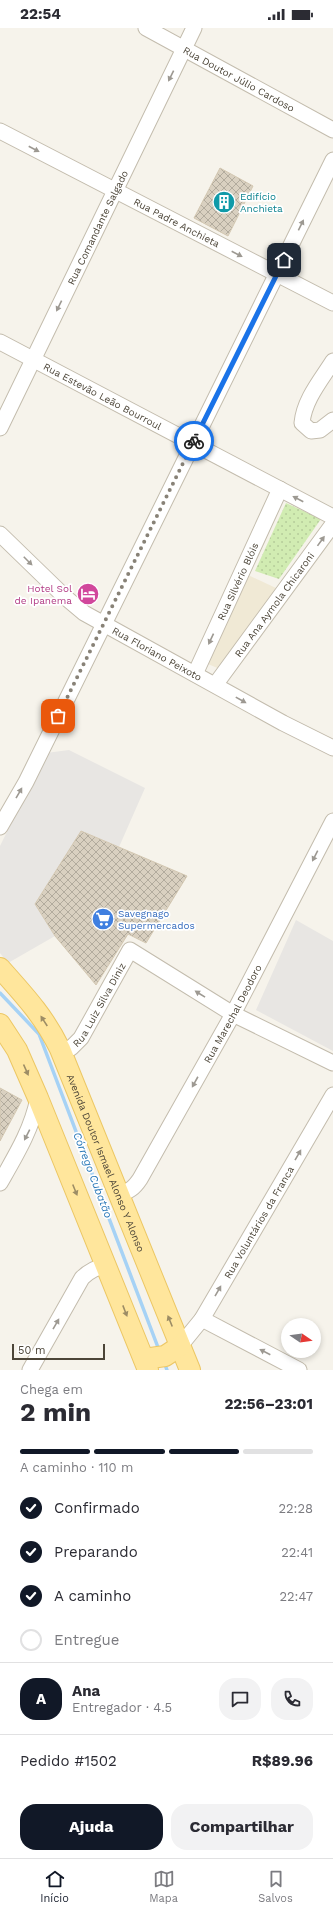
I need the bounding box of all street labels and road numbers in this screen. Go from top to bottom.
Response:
street label: Rua Doutor Júlio Cardoso [181,44,296,114]
street label: Rua Comandante Salgado [65,169,130,287]
street label: Rua Padre Anchieta [132,196,222,250]
street label: Rua Estevão Leão Bourroul [41,361,163,432]
street label: Rua Silvério Blóis [215,541,261,622]
street label: Rua Ana Aymola Chicaroni [233,550,316,659]
street label: Rua Floriano Peixoto [110,625,204,683]
street label: Rua Luiz Silva Diniz [71,961,128,1049]
street label: Rua Marechal Deodoro [202,963,264,1065]
street label: Avenida Doutor Ismael Alonso Y Alonso [65,1073,147,1253]
street label: Rua Voluntários da Franca [222,1164,296,1280]

